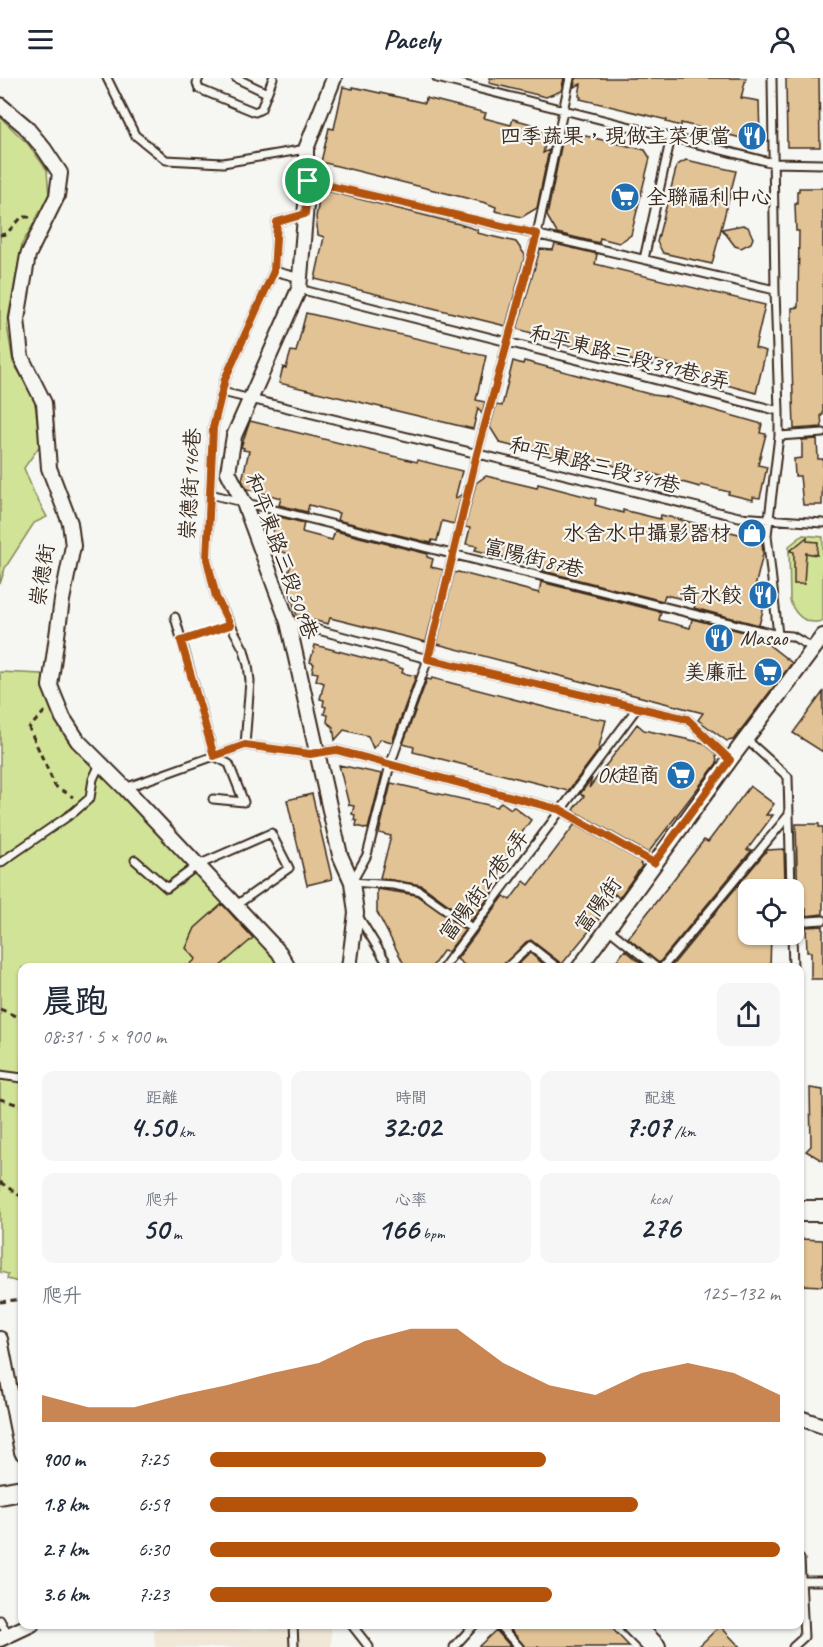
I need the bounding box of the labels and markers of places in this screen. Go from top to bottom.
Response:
restaurant icon: 四季蔬果，現做主菜便當 [736,120,768,152]
place label: 四季蔬果，現做主菜便當 [500,123,731,149]
pin [282,155,333,206]
supermarket icon: 全聯福利中心 [609,181,641,213]
place label: 全聯福利中心 [646,184,772,210]
shop icon: 水舍水中攝影器材 [736,517,768,549]
place label: 水舍水中攝影器材 [563,520,731,546]
restaurant icon: 奇水餃 [747,579,779,611]
place label: 奇水餃 [679,582,742,608]
restaurant icon: Masao [703,622,735,654]
place label: Masao [740,625,789,651]
supermarket icon: 美廉社 [752,656,784,688]
place label: 美廉社 [684,659,747,685]
supermarket icon: OK超商 [665,759,697,791]
place label: OK超商 [597,762,660,788]

